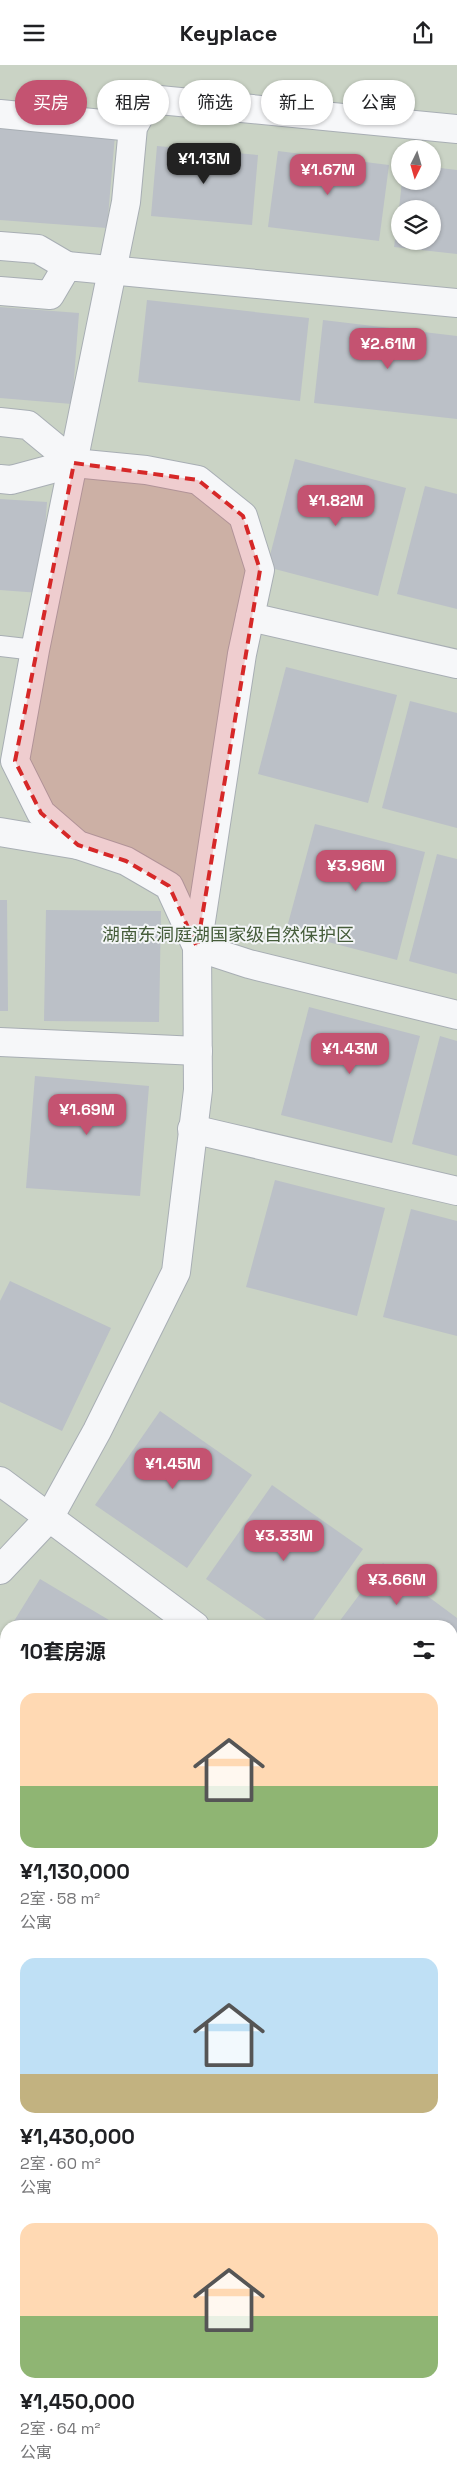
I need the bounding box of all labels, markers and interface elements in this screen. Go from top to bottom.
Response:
icon: menu [20,19,48,47]
text: Keyplace [180,19,277,47]
icon: share [409,19,437,47]
chip: 买房 [15,80,87,125]
chip: 租房 [97,80,169,125]
chip: 筛选 [179,80,251,125]
chip: 新上 [261,80,333,125]
chip: 公寓 [343,80,415,125]
north arrow [391,140,441,190]
map controls [391,140,441,250]
pin: ¥1.13M [163,143,245,185]
text: ¥1.13M [178,148,230,169]
pin: ¥1.67M [287,153,369,196]
text: ¥1.67M [301,159,355,180]
button: layers [391,200,441,250]
pin: ¥2.61M [347,327,429,370]
text: ¥2.61M [360,333,416,354]
pin: ¥1.82M [295,485,377,527]
text: ¥1.82M [308,490,364,511]
pin: ¥3.96M [315,849,397,892]
text: ¥3.96M [327,855,385,876]
park label: 湖南东洞庭湖国家级自然保护区 [102,923,354,946]
pin: ¥1.43M [309,1033,391,1075]
text: ¥1.43M [322,1038,378,1059]
pin: ¥1.69M [46,1093,128,1136]
text: ¥1.69M [59,1099,115,1120]
pin: ¥1.45M [132,1447,214,1490]
text: ¥1.45M [145,1453,201,1474]
pin: ¥3.33M [243,1519,325,1562]
text: ¥3.33M [255,1525,313,1546]
pin: ¥3.66M [356,1563,438,1606]
text: ¥3.66M [368,1569,426,1590]
icon: filters [410,1636,438,1664]
text: 10套房源 [20,1638,106,1665]
icon: home [184,1725,274,1815]
text: ¥1,130,000 [20,1858,130,1885]
text: 2室 · 58 m² [20,1888,100,1909]
text: 公寓 [20,1912,52,1933]
icon: home [184,1990,274,2080]
text: ¥1,430,000 [20,2123,135,2150]
text: 2室 · 60 m² [20,2153,101,2174]
text: 公寓 [20,2177,52,2198]
icon: home [184,2255,274,2345]
text: ¥1,450,000 [20,2388,135,2415]
text: 2室 · 64 m² [20,2418,100,2439]
text: 公寓 [20,2442,52,2463]

